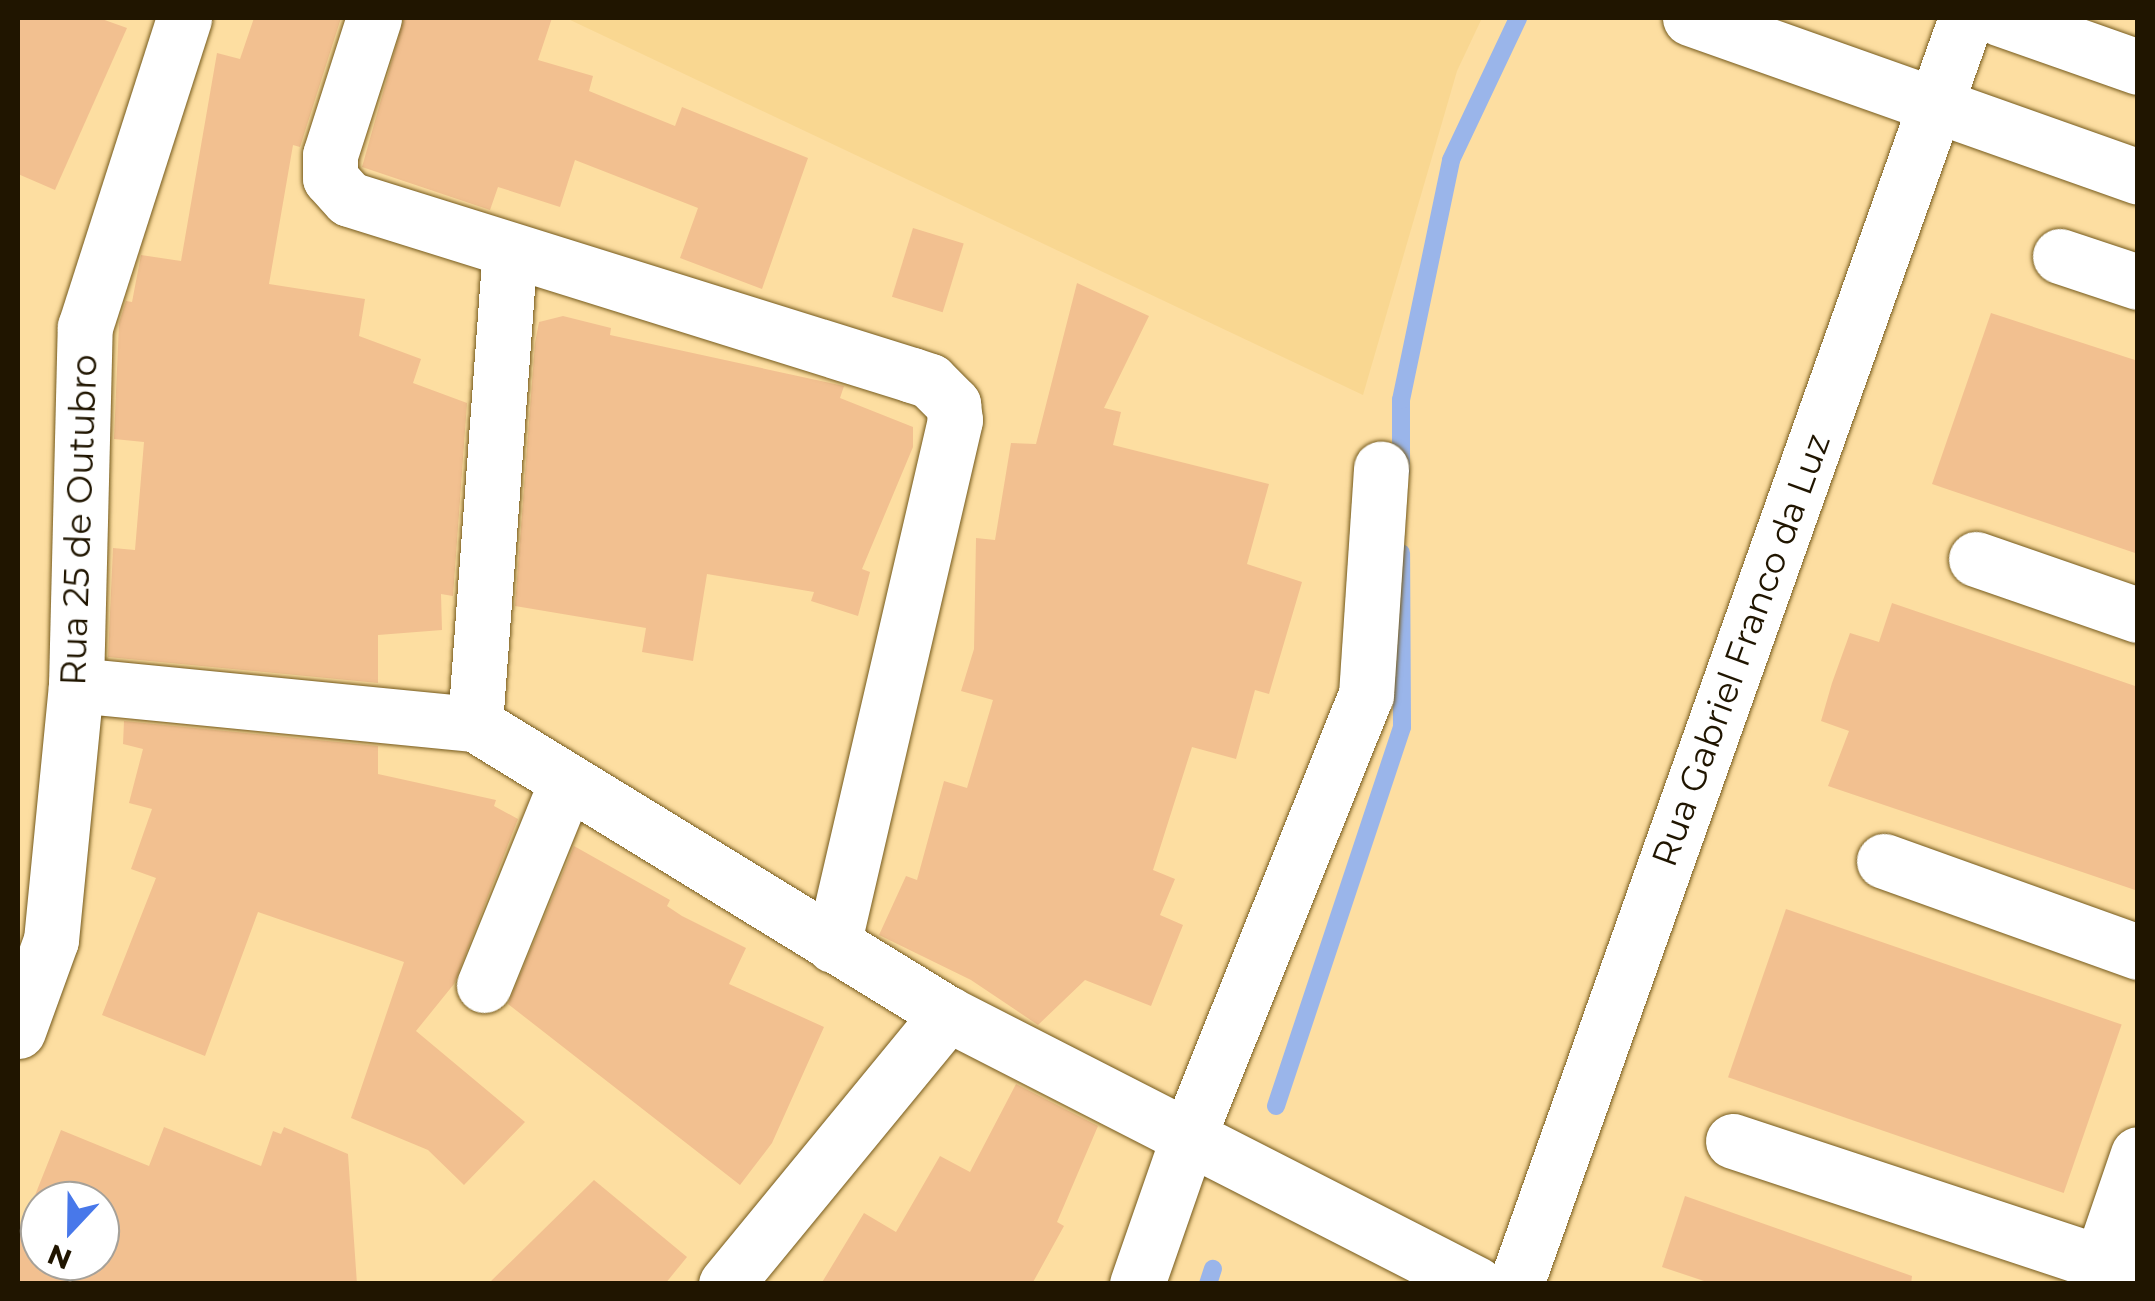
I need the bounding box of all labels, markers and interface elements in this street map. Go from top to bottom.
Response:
street label: Rua 25 de Outubro [52,354,106,686]
street label: Rua Gabriel Franco da Luz [1643,428,1839,872]
north arrow [20,1181,120,1281]
text: N [43,1237,76,1277]

